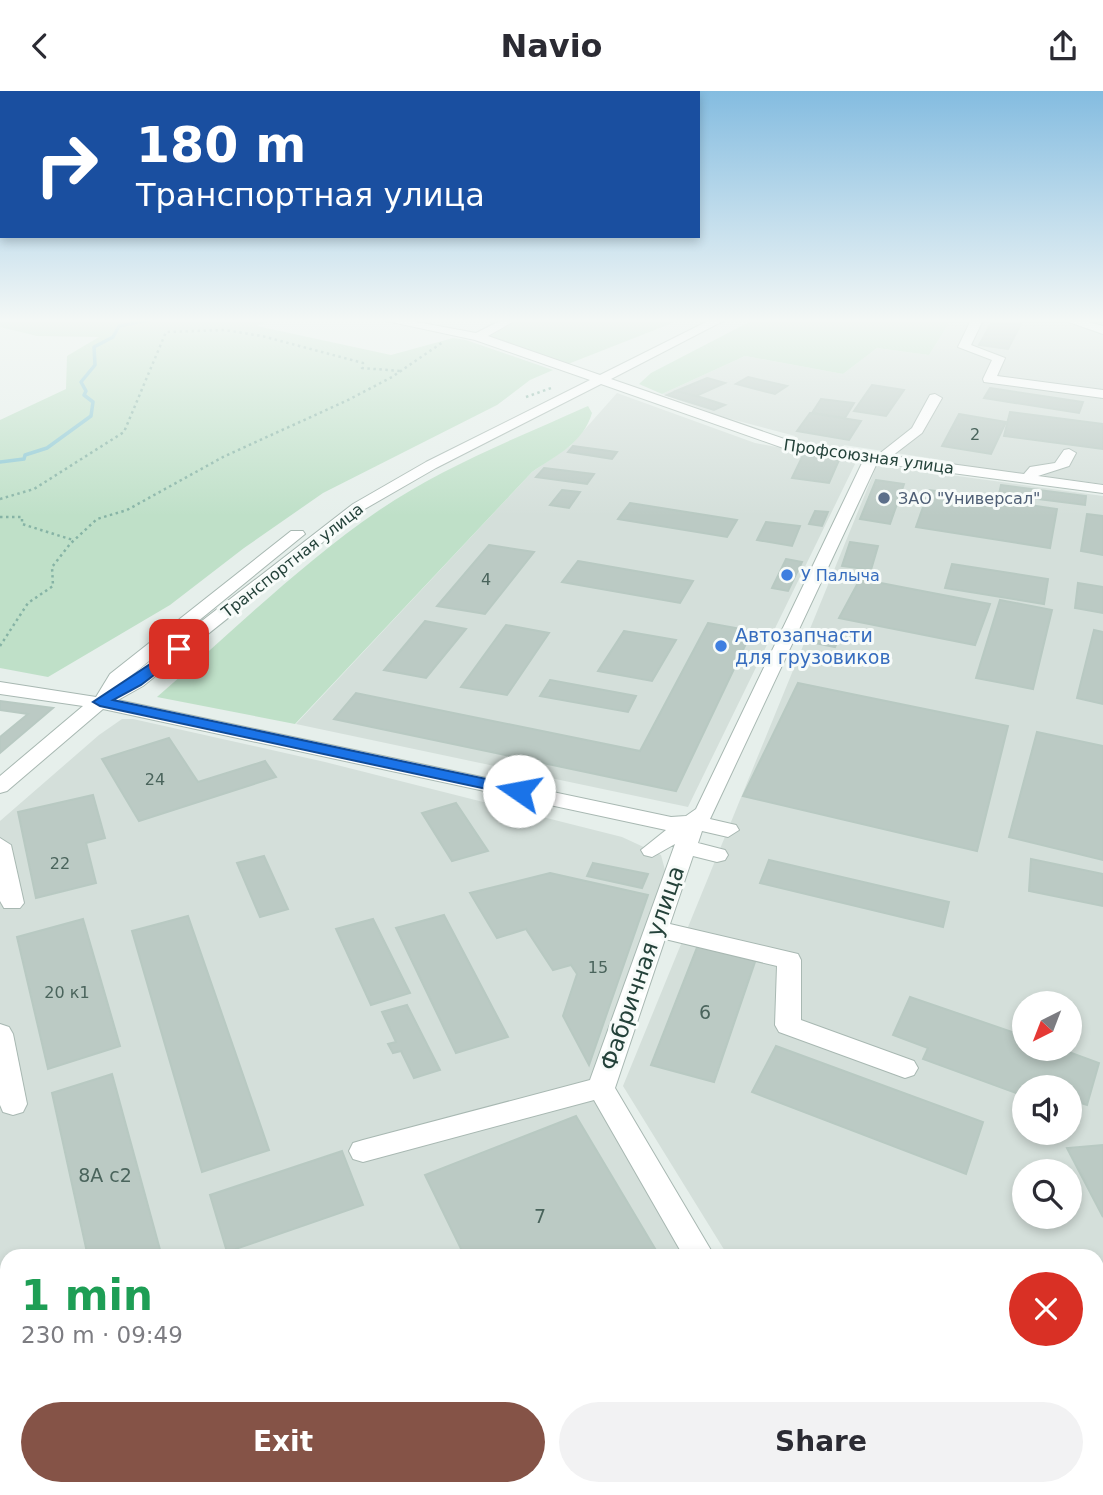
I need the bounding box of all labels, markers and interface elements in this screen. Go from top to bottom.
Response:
icon: back [21,27,59,65]
text: Navio [500,27,603,65]
icon: share [1044,27,1082,65]
text: 180 m [136,117,306,174]
icon: right [21,119,112,210]
text: Транспортная улица [136,176,485,214]
house number: 2 [970,425,980,444]
street label: Профсоюзная улица [782,435,955,478]
place label: ЗАО "Универсал" [898,489,1040,508]
marker: ЗАО "Универсал" [876,490,892,506]
street label: Транспортная улица [217,499,367,622]
place label: У Палыча [801,566,880,585]
marker: У Палыча [779,567,795,583]
house number: 4 [481,570,491,589]
pin [149,619,209,679]
place label: Автозапчасти для грузовиков [735,624,891,668]
icon: arrive [160,630,198,668]
marker: Автозапчасти для грузовиков [713,638,729,654]
position arrow [482,754,556,828]
house number: 24 [145,770,165,789]
house number: 22 [50,854,70,873]
street label: Фабричная улица [595,862,689,1074]
house number: 15 [588,958,608,977]
house number: 20 к1 [44,983,90,1002]
north arrow [1012,991,1082,1061]
map controls [1012,991,1082,1229]
house number: 6 [699,1001,711,1023]
button: sound [1012,1075,1082,1145]
button: search [1012,1159,1082,1229]
house number: 8А с2 [78,1164,132,1186]
house number: 7 [534,1205,546,1227]
text: 1 min [21,1271,153,1320]
button: close [1009,1272,1083,1346]
text: 230 m · 09:49 [21,1322,183,1348]
button: Exit [21,1402,545,1482]
button: Share [559,1402,1083,1482]

